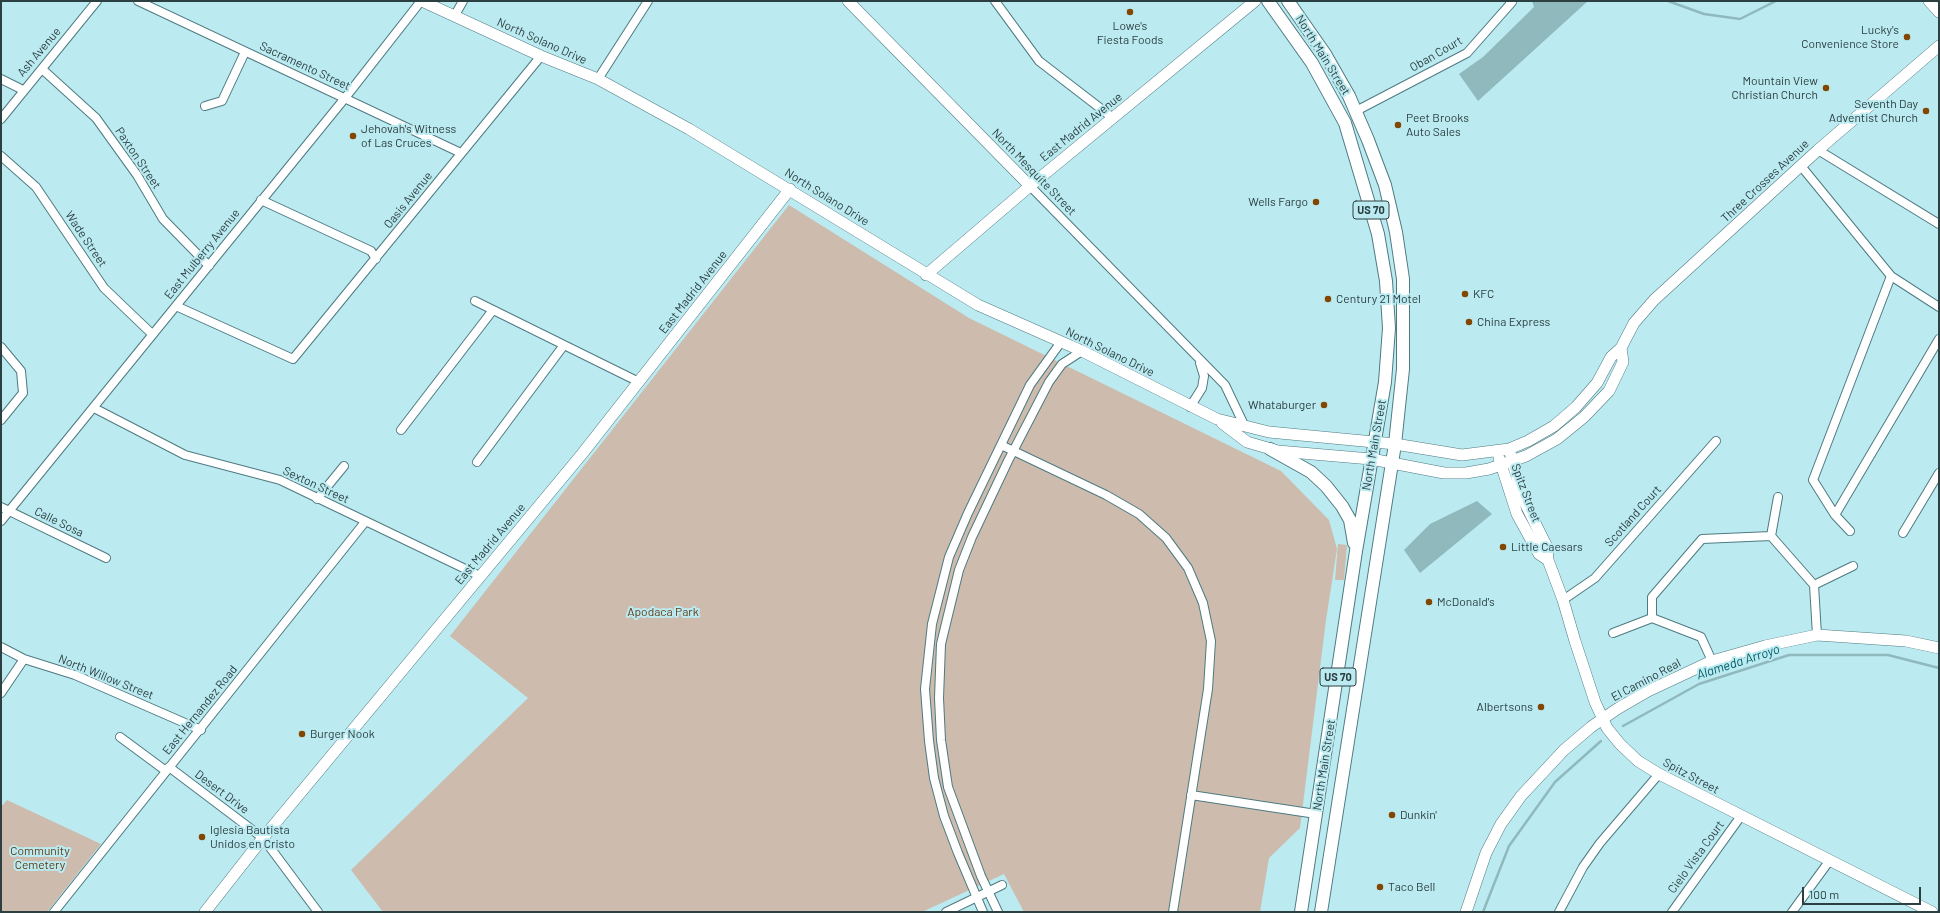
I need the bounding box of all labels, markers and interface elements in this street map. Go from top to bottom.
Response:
marker: Lowe's Fiesta Foods [1125,7,1135,17]
street label: North Main Street [1293,12,1353,98]
street label: North Solano Drive [495,15,589,67]
place label: Lowe's Fiesta Foods [1097,19,1163,47]
place label: Lucky's Convenience Store [1801,23,1899,51]
street label: Ash Avenue [14,24,64,80]
marker: Lucky's Convenience Store [1902,32,1912,42]
street label: Oban Court [1407,33,1465,75]
street label: Sacramento Street [257,39,353,93]
place label: Mountain View Christian Church [1731,74,1818,102]
marker: Mountain View Christian Church [1821,83,1831,93]
street label: East Madrid Avenue [1037,89,1125,165]
place label: Seventh Day Adventist Church [1829,97,1918,125]
marker: Seventh Day Adventist Church [1921,106,1931,116]
place label: Peet Brooks Auto Sales [1406,111,1469,139]
marker: Peet Brooks Auto Sales [1393,120,1403,130]
place label: Jehovah's Witness of Las Cruces [361,122,456,150]
street label: Paxton Street [112,124,164,192]
street label: North Mesquite Street [989,126,1079,218]
marker: Jehovah's Witness of Las Cruces [348,131,358,141]
street label: Three Crosses Avenue [1718,137,1812,225]
street label: North Solano Drive [782,165,872,229]
street label: Oasis Avenue [381,169,435,231]
place label: Wells Fargo [1248,195,1308,209]
marker: Wells Fargo [1311,197,1321,207]
road number: US 70 [1353,201,1389,219]
street label: East Mulberry Avenue [161,206,243,302]
street label: Wade Street [62,208,110,270]
street label: East Madrid Avenue [656,247,730,337]
place label: KFC [1473,287,1494,301]
marker: KFC [1460,289,1470,299]
place label: Century 21 Motel [1336,292,1421,306]
marker: Century 21 Motel [1323,294,1333,304]
place label: China Express [1477,315,1550,329]
marker: China Express [1464,317,1474,327]
street label: North Solano Drive [1063,324,1157,380]
place label: Whataburger [1248,398,1316,412]
street label: North Main Street [1359,399,1389,491]
marker: Whataburger [1319,400,1329,410]
street label: Spitz Street [1508,462,1544,524]
street label: Sexton Street [281,463,351,507]
street label: Scotland Court [1602,482,1664,550]
street label: East Madrid Avenue [452,500,528,588]
street label: Calle Sosa [32,504,86,540]
place label: Little Caesars [1511,540,1583,554]
marker: Little Caesars [1498,542,1508,552]
place label: McDonald's [1437,595,1495,609]
marker: McDonald's [1424,597,1434,607]
park label: Apodaca Park [627,605,699,619]
water label: Alameda Arroyo [1694,641,1782,683]
street label: North Willow Street [56,651,156,703]
street label: El Camino Real [1609,656,1683,704]
street label: East Hernandez Road [160,662,240,758]
road number: US 70 [1320,668,1356,686]
place label: Albertsons [1477,700,1533,714]
marker: Albertsons [1536,702,1546,712]
street label: North Main Street [1310,719,1338,811]
place label: Burger Nook [310,727,375,741]
marker: Burger Nook [297,729,307,739]
street label: Spitz Street [1660,755,1722,797]
street label: Desert Drive [192,767,252,817]
place label: Dunkin' [1400,808,1437,822]
marker: Dunkin' [1387,810,1397,820]
street label: Cielo Vista Court [1665,818,1727,896]
place label: Iglesia Bautista Unidos en Cristo [210,823,295,851]
marker: Iglesia Bautista Unidos en Cristo [197,832,207,842]
park label: Community Cemetery [10,844,70,872]
scale bar [1804,879,1923,905]
place label: Taco Bell [1388,880,1435,894]
marker: Taco Bell [1375,882,1385,892]
text: 100 m [1809,887,1839,901]

